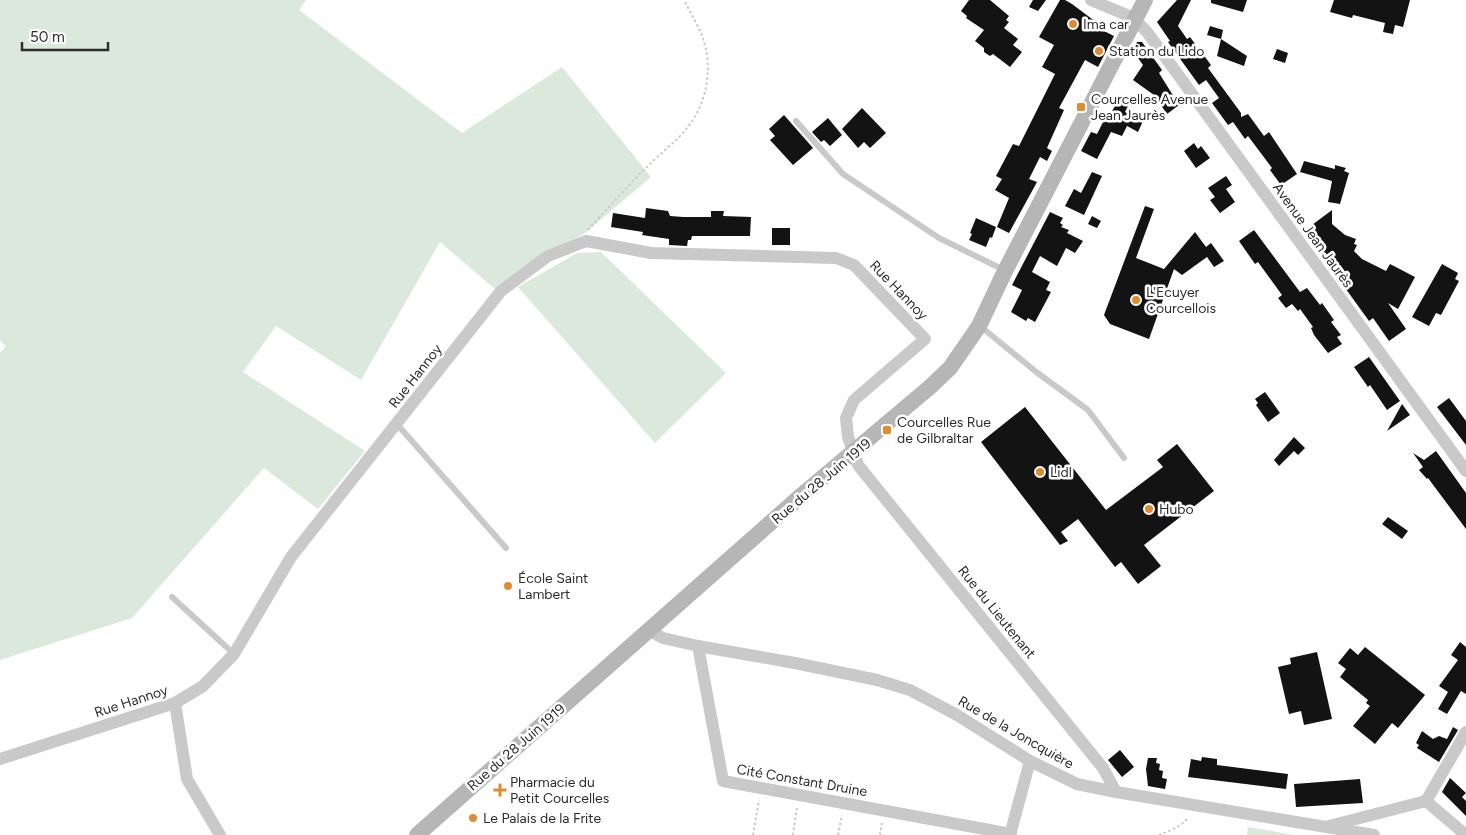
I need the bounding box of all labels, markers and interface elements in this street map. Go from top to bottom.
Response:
place label: Ima car [1083,16,1129,33]
marker: Ima car [1067,18,1079,30]
scale bar [22,20,109,52]
text: 50 m [30,28,65,46]
place label: Station du Lido [1109,43,1204,60]
marker: Station du Lido [1093,45,1105,57]
place label: Courcelles Avenue Jean Jaurès [1091,91,1208,124]
marker: Courcelles Avenue Jean Jaurès [1075,101,1087,113]
street label: Avenue Jean Jaurès [1269,180,1356,291]
street label: Rue Hannoy [866,257,932,324]
place label: L'Ecuyer Courcellois [1146,284,1216,317]
marker: L'Ecuyer Courcellois [1130,294,1142,306]
street label: Rue Hannoy [385,341,446,412]
place label: Courcelles Rue de Gilbraltar [897,414,991,447]
marker: Courcelles Rue de Gilbraltar [881,424,893,436]
street label: Rue du 28 Juin 1919 [768,435,874,528]
place label: Lidl [1050,464,1072,481]
marker: Lidl [1034,466,1046,478]
place label: Hubo [1159,501,1194,518]
marker: Hubo [1143,503,1155,515]
street label: Rue du Lieutenant [954,563,1039,662]
place label: École Saint Lambert [518,570,588,603]
marker: École Saint Lambert [502,580,514,592]
street label: Rue Hannoy [92,681,171,721]
street label: Rue de la Joncquière [955,692,1077,773]
street label: Rue du 28 Juin 1919 [464,700,569,794]
street label: Cité Constant Druine [735,761,869,800]
place label: Pharmacie du Petit Courcelles [510,774,609,807]
marker: Pharmacie du Petit Courcelles [494,784,506,796]
place label: Le Palais de la Frite [483,810,602,827]
marker: Le Palais de la Frite [467,812,479,824]

